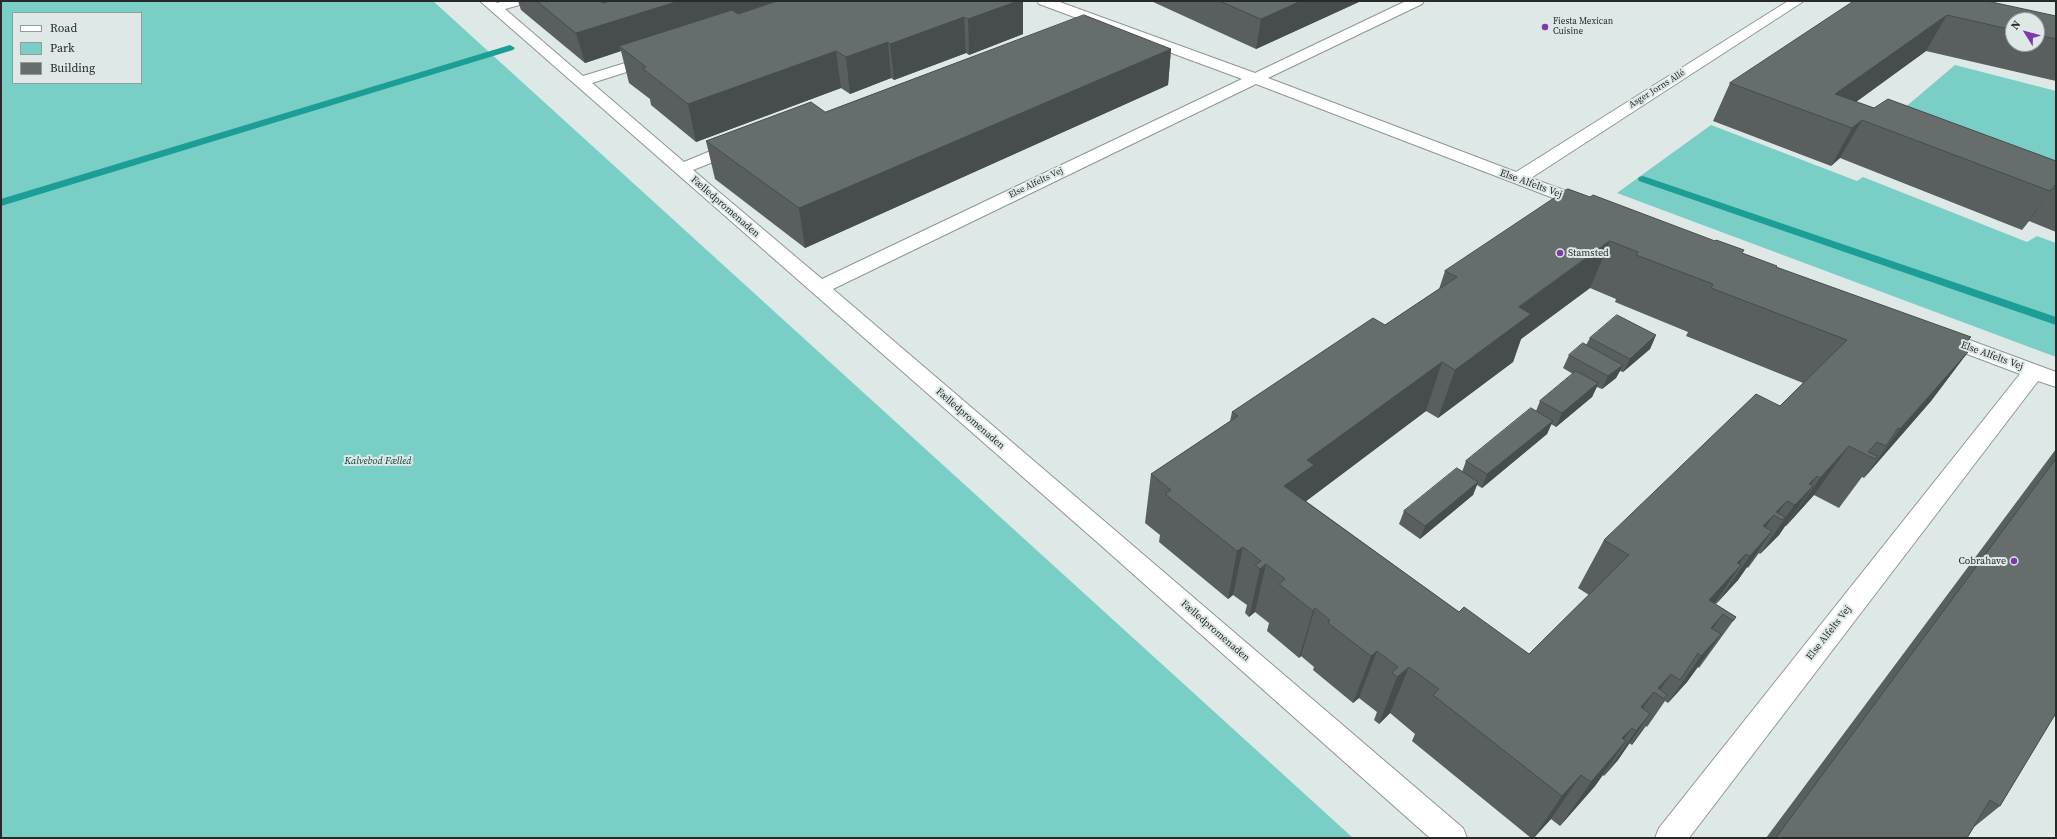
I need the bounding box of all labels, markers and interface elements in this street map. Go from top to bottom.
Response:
legend [12,12,142,84]
north arrow [2005,12,2045,52]
place label: Fiesta Mexican Cuisine [1553,17,1613,38]
text: N [2007,17,2024,33]
text: Road [50,20,77,36]
marker: Fiesta Mexican Cuisine [1540,22,1550,32]
text: Park [50,40,75,56]
text: Building [50,60,95,76]
street label: Asger Jorns Allé [1627,67,1687,111]
street label: Else Alfelts Vej [1007,165,1065,201]
street label: Else Alfelts Vej [1498,167,1564,201]
street label: Fælledpromenaden [688,174,762,240]
place label: Stamsted [1568,247,1609,259]
marker: Stamsted [1555,248,1565,258]
street label: Else Alfelts Vej [1959,339,2025,373]
street label: Fælledpromenaden [933,386,1007,452]
park label: Kalvebod Fælled [344,455,412,467]
place label: Cobrahave [1958,555,2006,567]
marker: Cobrahave [2009,556,2019,566]
street label: Fælledpromenaden [1178,598,1252,664]
street label: Else Alfelts Vej [1804,603,1854,663]

